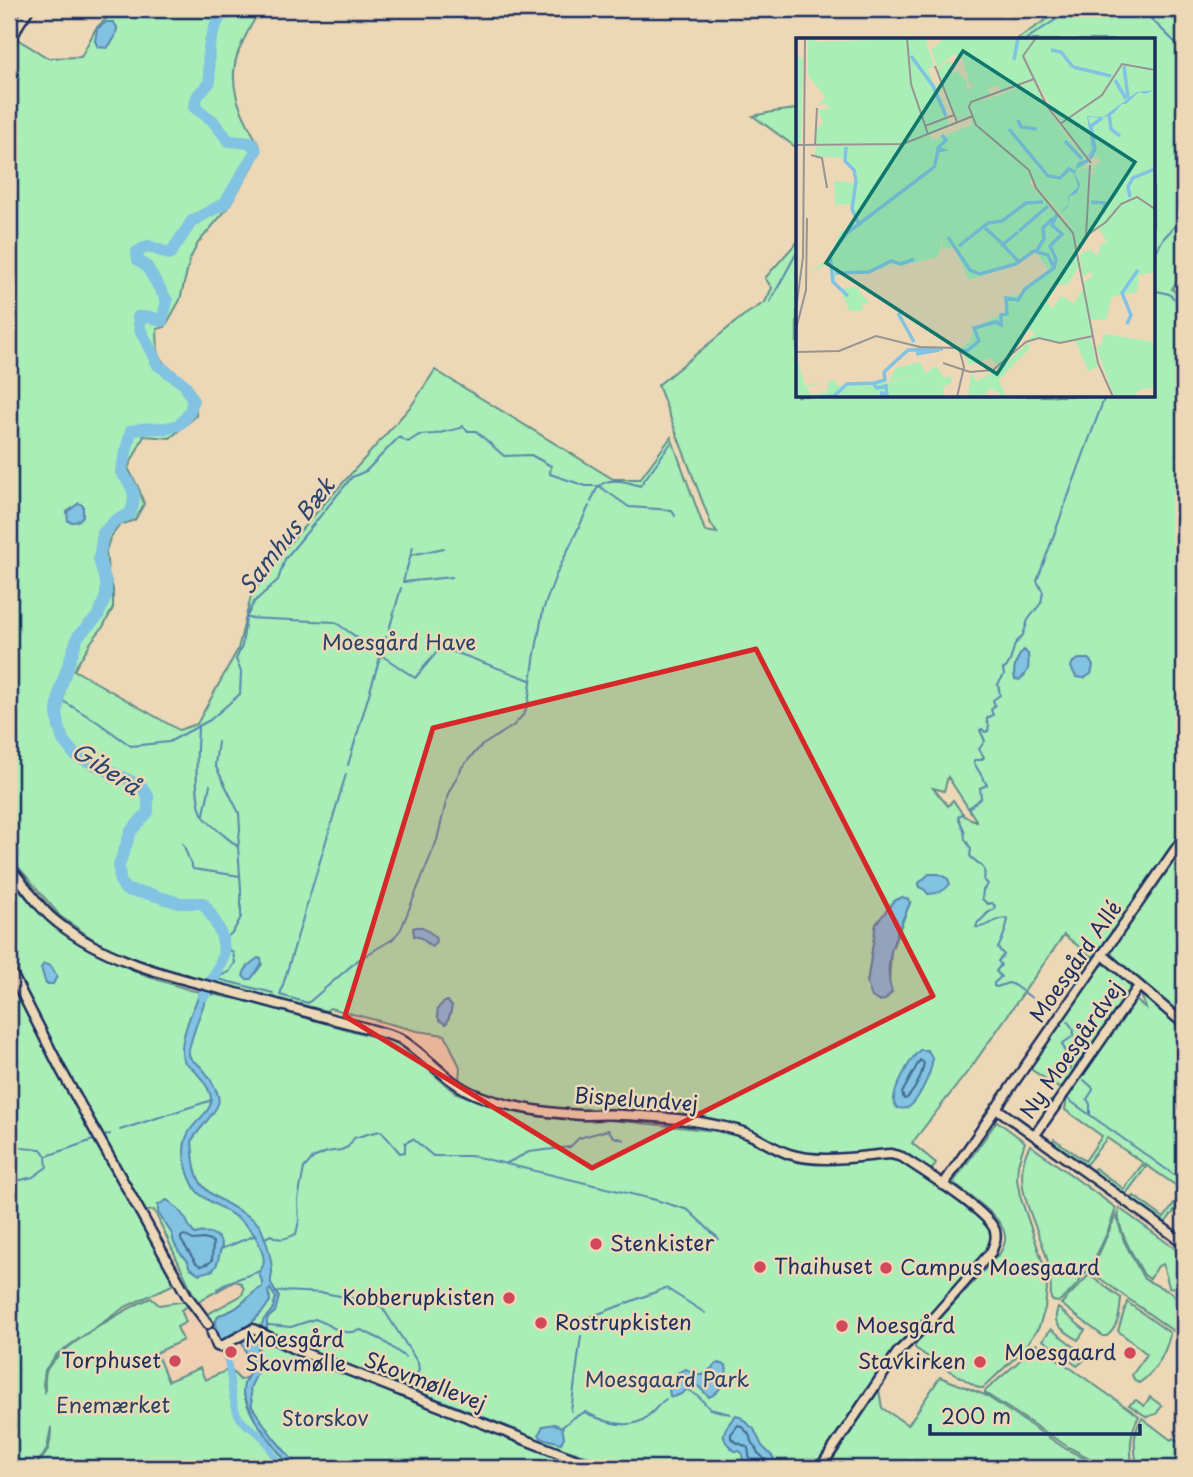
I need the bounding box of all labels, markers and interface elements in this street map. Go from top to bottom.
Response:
inset map [796,38,1154,397]
water label: Samhus Bæk [229,469,343,601]
park label: Moesgård Have [322,625,476,657]
water label: Giberå [65,732,149,804]
street label: Moesgård Allé [1020,893,1128,1028]
street label: Ny Moesgårdvej [1011,973,1130,1124]
street label: Bispelundvej [573,1078,699,1118]
place label: Stenkister [610,1226,714,1258]
marker: Stenkister [588,1236,604,1252]
place label: Thaihuset [774,1249,873,1281]
place label: Campus Moesgaard [900,1250,1100,1282]
marker: Thaihuset [752,1259,768,1275]
marker: Campus Moesgaard [878,1260,894,1276]
place label: Kobberupkisten [342,1280,495,1312]
marker: Kobberupkisten [501,1290,517,1306]
place label: Rostrupkisten [555,1305,692,1337]
place label: Moesgård [856,1308,955,1340]
marker: Rostrupkisten [533,1315,549,1331]
marker: Moesgård [834,1318,850,1334]
place label: Moesgård Skovmølle [245,1322,346,1378]
place label: Moesgaard [1004,1335,1116,1367]
street label: Skovmøllevej [360,1342,492,1418]
place label: Torphuset [61,1343,161,1375]
marker: Moesgård Skovmølle [223,1344,239,1360]
place label: Stavkirken [858,1344,966,1376]
marker: Moesgaard [1122,1345,1138,1361]
marker: Torphuset [167,1353,183,1369]
marker: Stavkirken [972,1354,988,1370]
park label: Moesgaard Park [585,1362,750,1394]
park label: Enemærket [56,1388,170,1420]
scale bar [930,1393,1140,1437]
text: 200 m [941,1399,1011,1431]
park label: Storskov [282,1401,369,1433]

